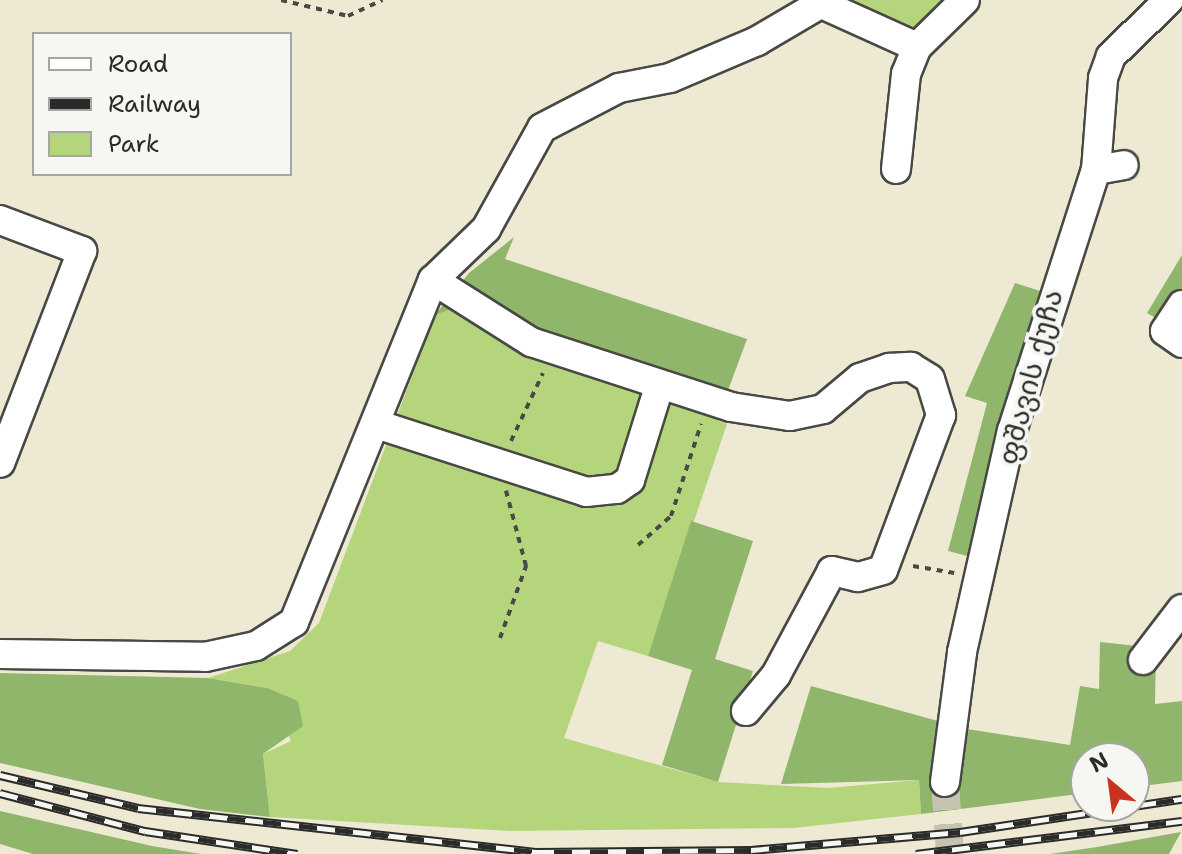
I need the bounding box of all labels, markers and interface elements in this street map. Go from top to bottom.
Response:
legend [32,32,292,176]
text: Road [108,48,168,80]
text: Railway [108,88,201,120]
text: Park [108,128,160,160]
street label: ფშავის ქუჩა [991,286,1069,468]
north arrow [1070,742,1150,822]
text: N [1084,745,1114,779]

